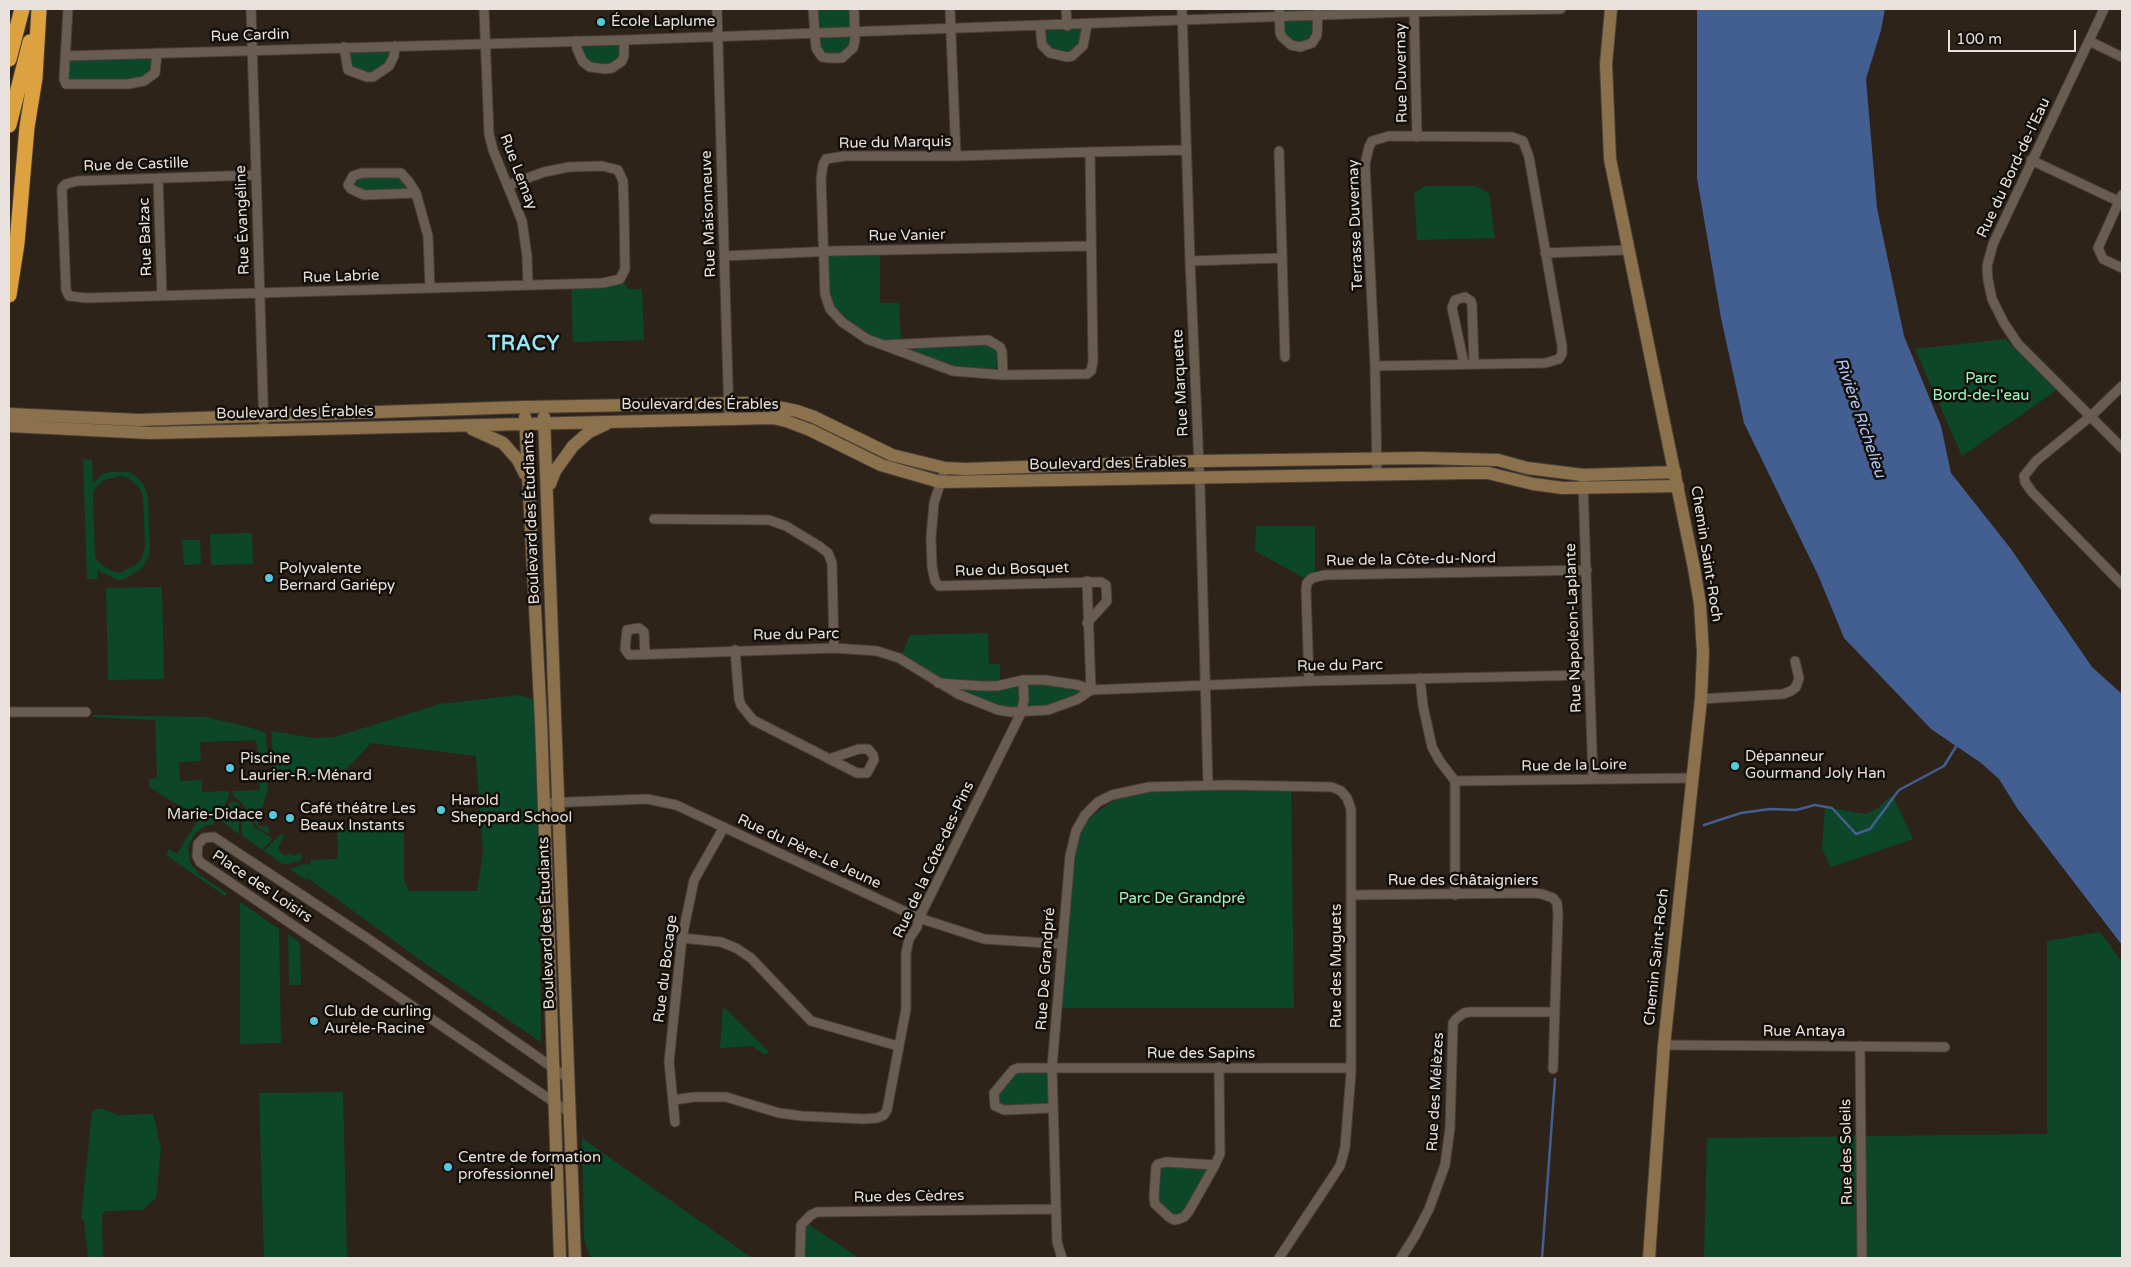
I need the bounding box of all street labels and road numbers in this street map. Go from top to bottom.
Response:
street label: Rue Duvernay [1392,23,1412,123]
street label: Rue Cardin [210,26,290,46]
street label: Rue du Bord-de-l'Eau [1974,95,2054,241]
street label: Rue Lemay [495,132,541,212]
street label: Rue du Marquis [839,133,951,153]
street label: Rue Maisonneuve [698,150,720,278]
street label: Rue de Castille [83,154,189,176]
street label: Terrasse Duvernay [1345,159,1367,291]
street label: Rue Évangéline [232,165,254,275]
street label: Rue Balzac [136,197,156,277]
street label: Rue Vanier [868,226,946,246]
street label: Rue Labrie [302,267,380,287]
street label: Rue Marquette [1169,329,1193,437]
street label: Boulevard des Érables [621,396,779,414]
street label: Boulevard des Érables [216,403,374,423]
street label: Boulevard des Étudiants [520,431,544,605]
street label: Boulevard des Érables [1029,454,1187,474]
street label: Chemin Saint-Roch [1686,485,1726,623]
street label: Rue Napoléon-Laplante [1562,543,1586,713]
street label: Rue de la Côte-du-Nord [1326,550,1496,570]
street label: Rue du Bosquet [955,559,1069,581]
street label: Rue du Parc [753,625,839,645]
street label: Rue du Parc [1297,656,1383,676]
street label: Rue de la Loire [1521,756,1627,776]
street label: Rue de la Côte-des-Pins [890,779,978,941]
street label: Rue du Père-Le Jeune [734,811,884,893]
street label: Boulevard des Étudiants [535,836,559,1010]
street label: Place des Loisirs [209,847,315,927]
street label: Rue des Châtaigniers [1388,872,1538,890]
street label: Chemin Saint-Roch [1641,888,1673,1026]
street label: Rue des Muguets [1328,904,1346,1028]
street label: Rue De Grandpré [1033,907,1059,1031]
street label: Rue du Bocage [650,914,682,1024]
street label: Rue Antaya [1763,1023,1845,1041]
street label: Rue des Mélèzes [1424,1032,1448,1152]
street label: Rue des Sapins [1147,1045,1255,1063]
street label: Rue des Soleils [1837,1099,1857,1205]
street label: Rue des Cèdres [854,1187,964,1207]

